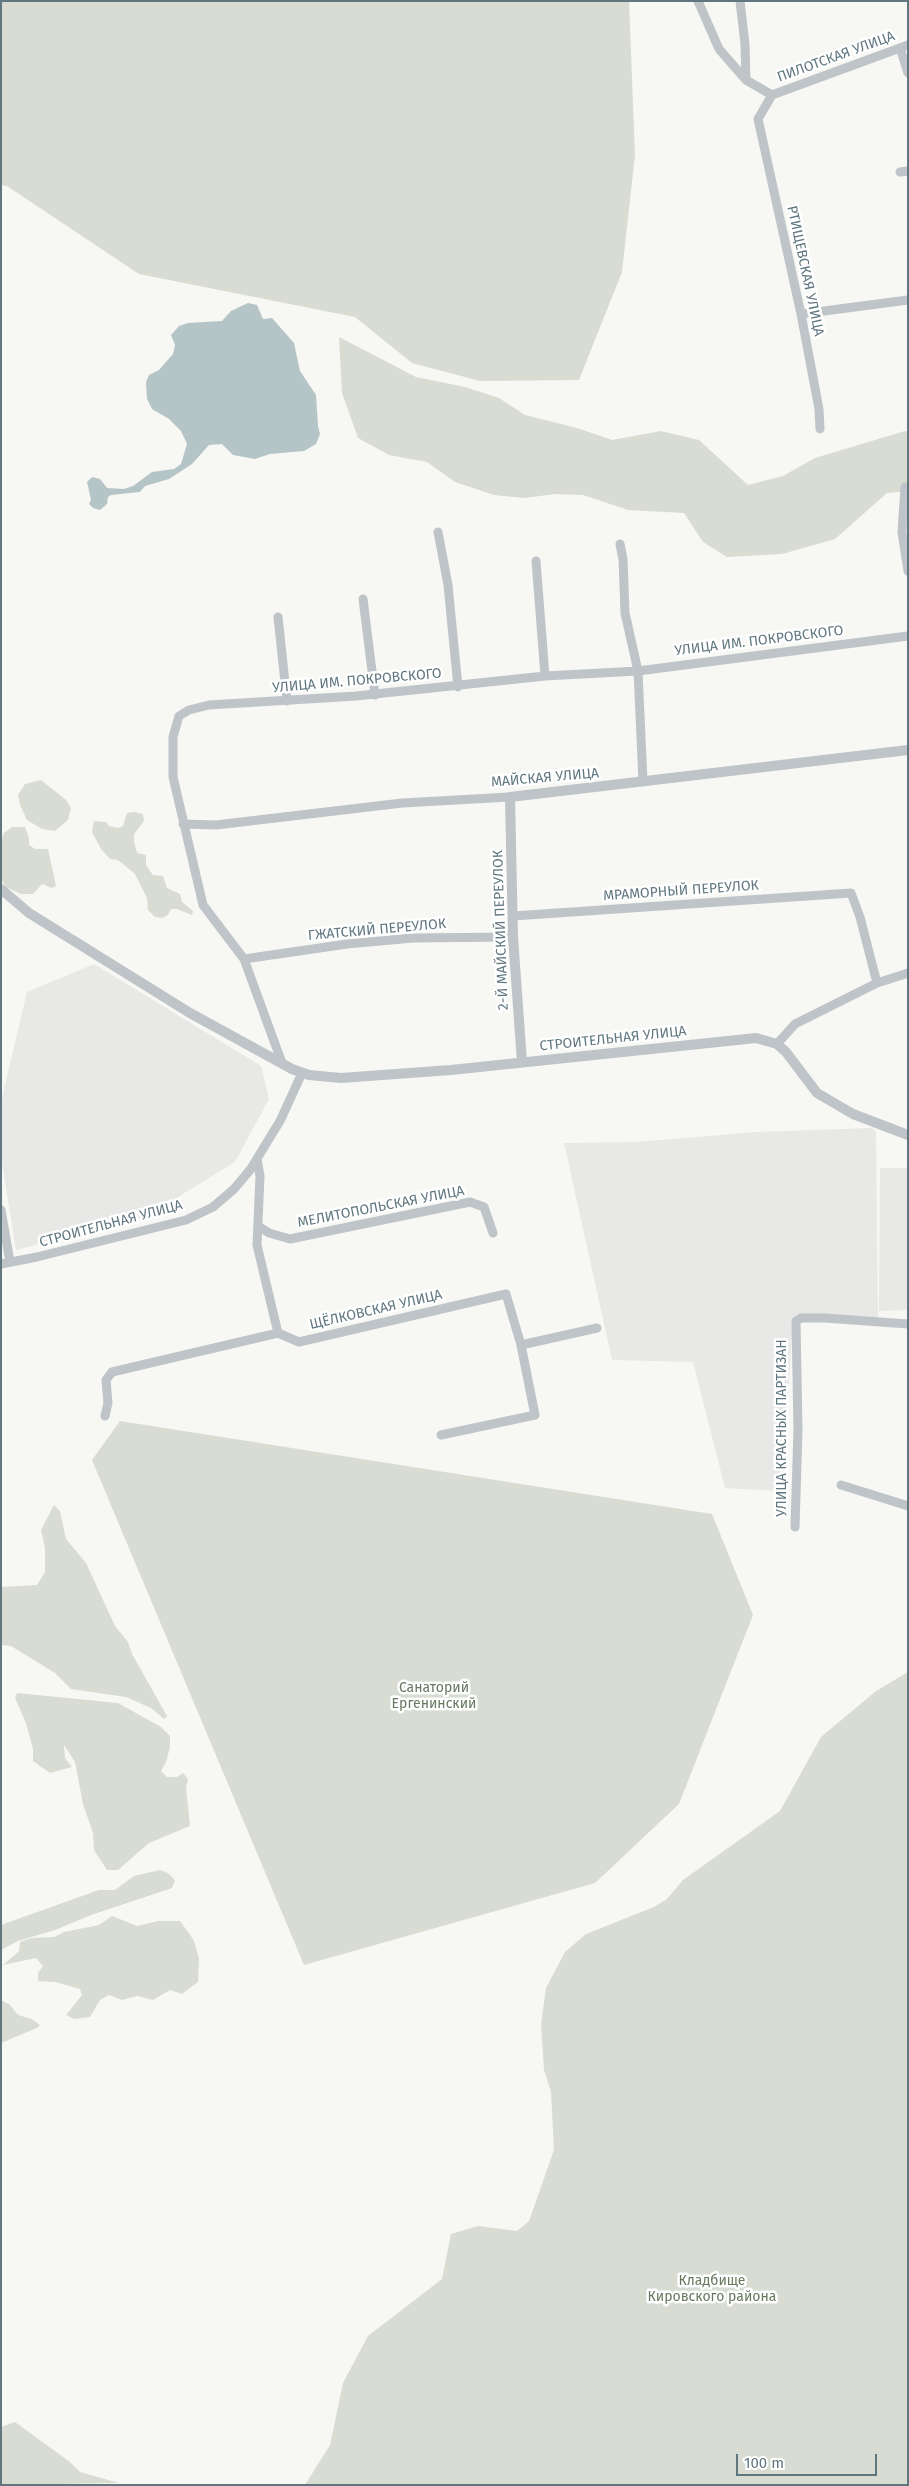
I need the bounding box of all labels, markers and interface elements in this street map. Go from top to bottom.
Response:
street label: ПИЛОТСКАЯ УЛИЦА [775,28,897,86]
street label: РТИЩЕВСКАЯ УЛИЦА [783,204,827,338]
street label: УЛИЦА ИМ. ПОКРОВСКОГО [674,622,844,660]
street label: УЛИЦА ИМ. ПОКРОВСКОГО [272,665,442,697]
street label: МАЙСКАЯ УЛИЦА [490,765,600,791]
street label: 2-Й МАЙСКИЙ ПЕРЕУЛОК [490,850,512,1010]
street label: МРАМОРНЫЙ ПЕРЕУЛОК [603,877,759,905]
street label: ГЖАТСКИЙ ПЕРЕУЛОК [307,916,447,944]
street label: СТРОИТЕЛЬНАЯ УЛИЦА [539,1023,687,1055]
street label: МЕЛИТОПОЛЬСКАЯ УЛИЦА [296,1183,466,1231]
street label: СТРОИТЕЛЬНАЯ УЛИЦА [38,1197,184,1251]
street label: ЩЁЛКОВСКАЯ УЛИЦА [308,1287,444,1333]
street label: УЛИЦА КРАСНЫХ ПАРТИЗАН [774,1339,790,1517]
park label: Санаторий Ергенинский [392,1680,476,1712]
park label: Кладбище Кировского района [648,2273,776,2306]
scale bar [739,2444,880,2476]
text: 100 m [744,2454,784,2472]

